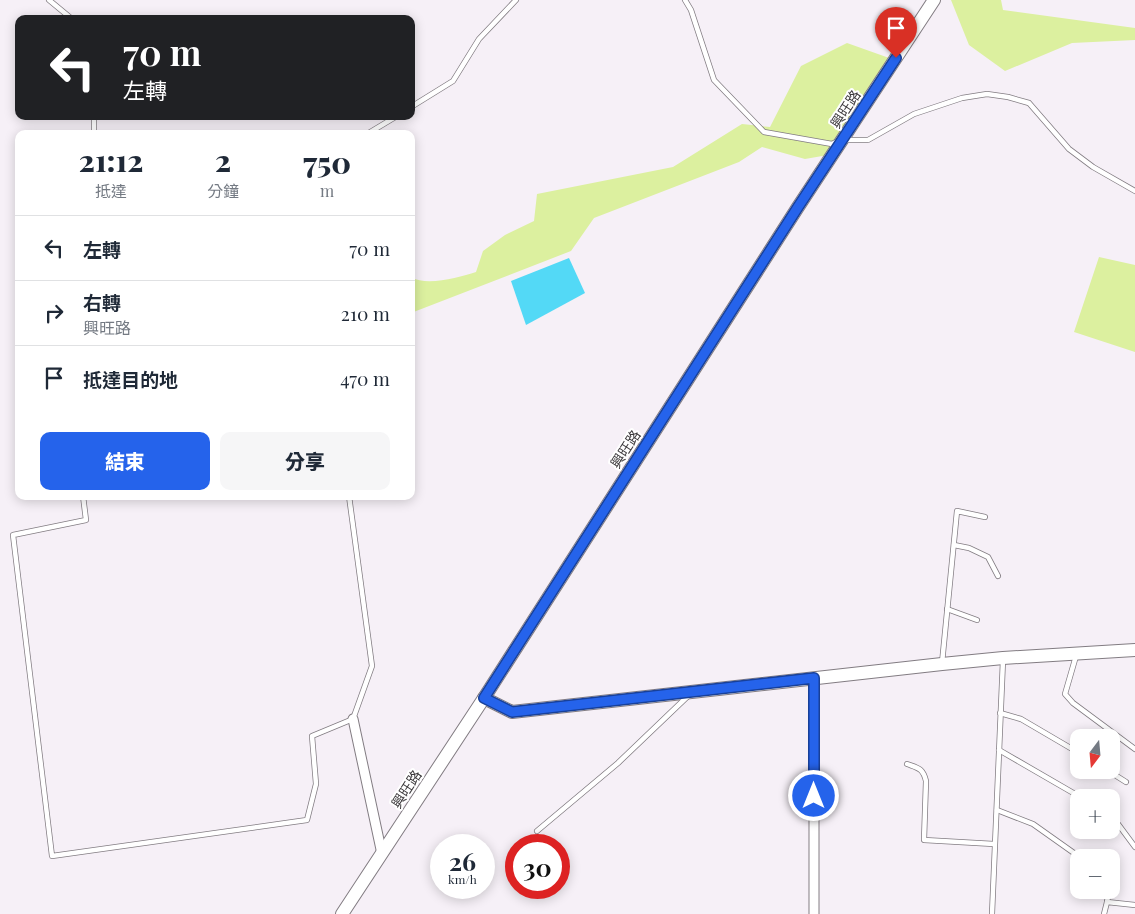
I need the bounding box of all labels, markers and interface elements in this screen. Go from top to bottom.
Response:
pin [875,7,917,58]
icon: arrive [882,14,910,42]
text: 70 m [123,28,201,75]
icon: left [40,35,105,100]
text: 左轉 [123,75,167,105]
street label: 興旺路 [826,86,864,132]
text: 21:12 [79,140,143,180]
text: 2 [215,140,231,180]
text: 750 [303,142,351,182]
text: 抵達 [95,180,127,201]
text: 分鐘 [207,180,239,201]
text: m [320,180,334,201]
icon: left [40,234,68,262]
text: 70 m [349,235,390,261]
text: 左轉 [83,236,121,262]
text: 右轉 [83,289,121,315]
icon: right [40,299,68,327]
text: 210 m [341,300,390,326]
text: 興旺路 [83,317,131,338]
icon: arrive [40,364,68,392]
text: 470 m [340,365,390,391]
text: 抵達目的地 [83,366,178,392]
street label: 興旺路 [606,426,644,472]
button: 結束 [40,432,210,490]
button: 分享 [220,432,390,490]
north arrow [1070,729,1120,779]
map controls [1070,729,1120,899]
street label: 興旺路 [387,766,425,812]
position arrow [787,769,839,821]
button: + [1070,789,1120,839]
speed limit sign: 30 [505,834,570,899]
text: 26 [449,844,476,877]
button: − [1070,849,1120,899]
text: km/h [448,871,477,887]

